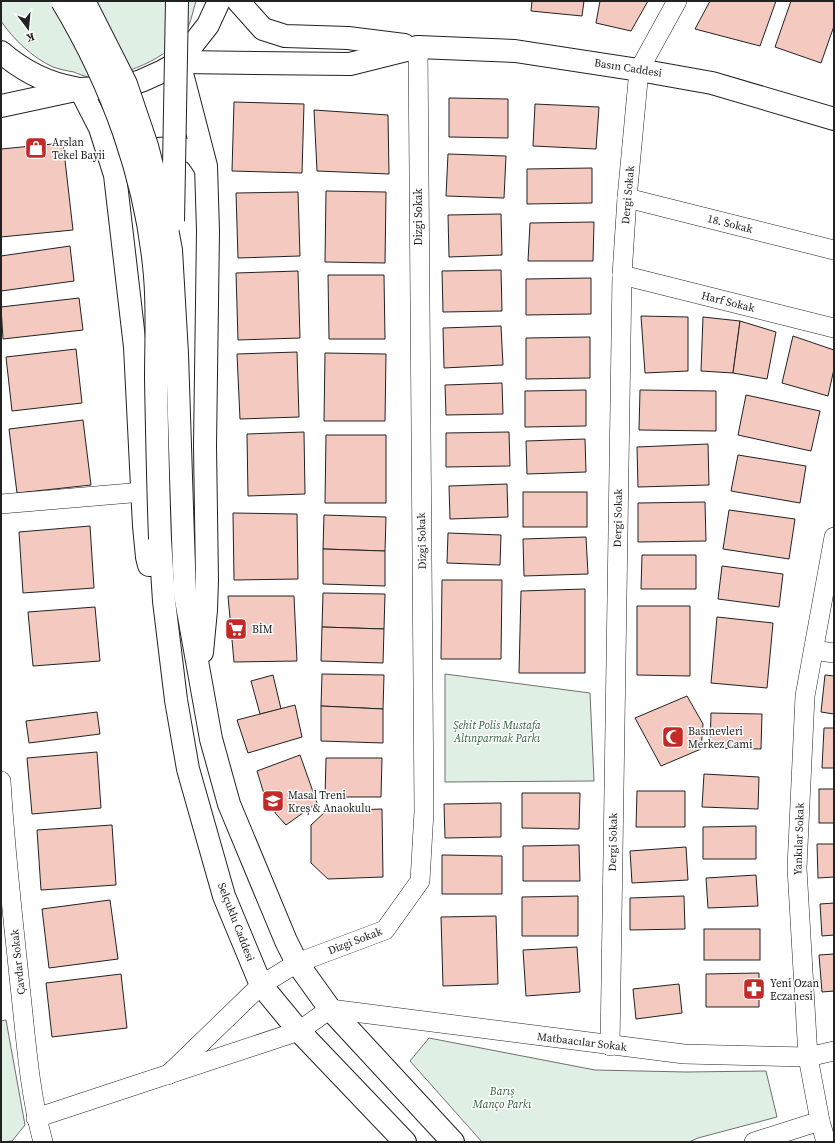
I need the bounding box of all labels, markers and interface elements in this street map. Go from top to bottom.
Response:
north arrow [8,8,48,48]
text: K [25,29,36,45]
street label: Basın Caddesi [593,55,663,81]
shop icon: Arslan Tekel Bayii [23,135,49,161]
place label: Arslan Tekel Bayii [52,135,105,163]
street label: Dergi Sokak [618,164,638,225]
street label: Dizgi Sokak [411,188,426,245]
street label: 18. Sokak [706,211,755,237]
street label: Harf Sokak [700,288,757,316]
street label: Dergi Sokak [610,488,626,547]
street label: Dizgi Sokak [414,511,430,570]
supermarket icon: BİM [223,616,249,642]
place label: BİM [252,622,273,637]
park label: Şehit Polis Mustafa Altınparmak Parkı [453,718,541,746]
mosque icon: Basınevleri Merkez Cami [660,724,686,750]
place label: Basınevleri Merkez Cami [688,724,753,752]
school or university icon: Masal Treni Kreş & Anaokulu [260,788,286,814]
place label: Masal Treni Kreş & Anaokulu [288,788,371,816]
street label: Yankılar Sokak [790,801,808,876]
street label: Dergi Sokak [605,812,621,871]
street label: Selçuklu Caddesi [214,881,258,963]
street label: Dizgi Sokak [326,923,385,958]
street label: Çavdar Sokak [7,928,29,995]
pharmacy icon: Yeni Ozan Eczanesi [741,976,767,1002]
place label: Yeni Ozan Eczanesi [770,976,819,1004]
street label: Matbaacılar Sokak [536,1029,629,1055]
park label: Barış Manço Parkı [472,1084,532,1112]

